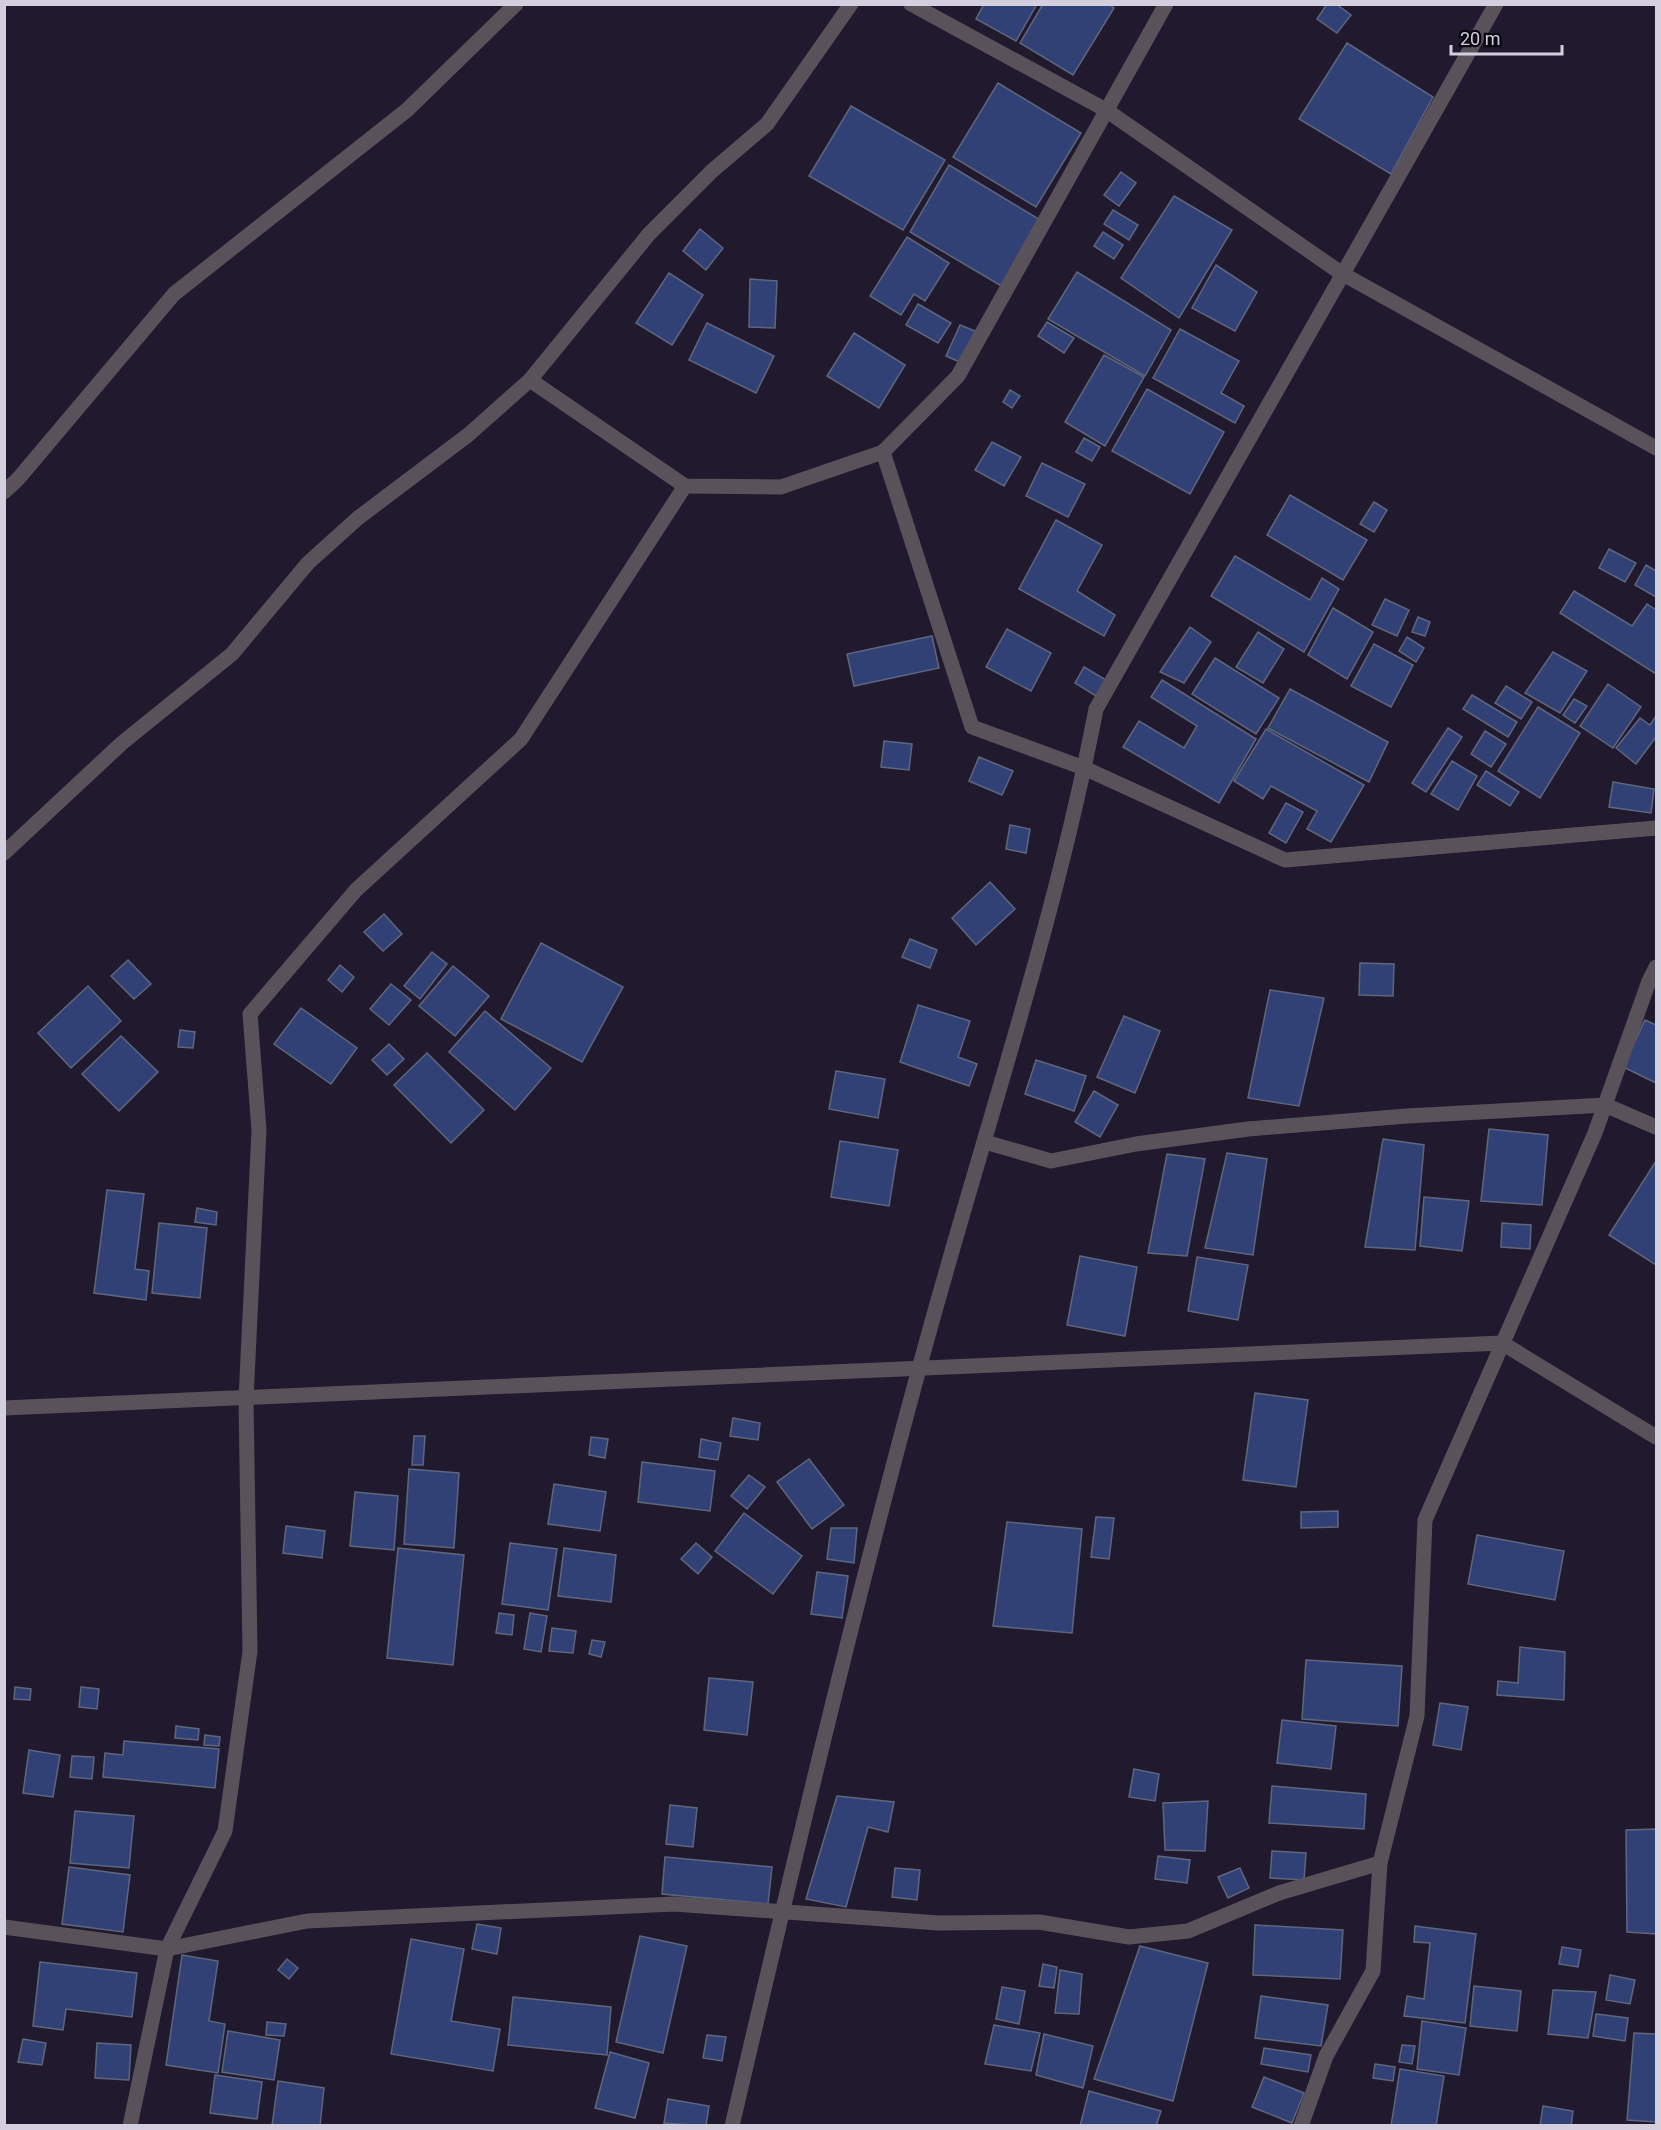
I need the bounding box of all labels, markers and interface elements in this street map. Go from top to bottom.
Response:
scale bar [1451,18,1562,56]
text: 20 m [1460,28,1500,49]

